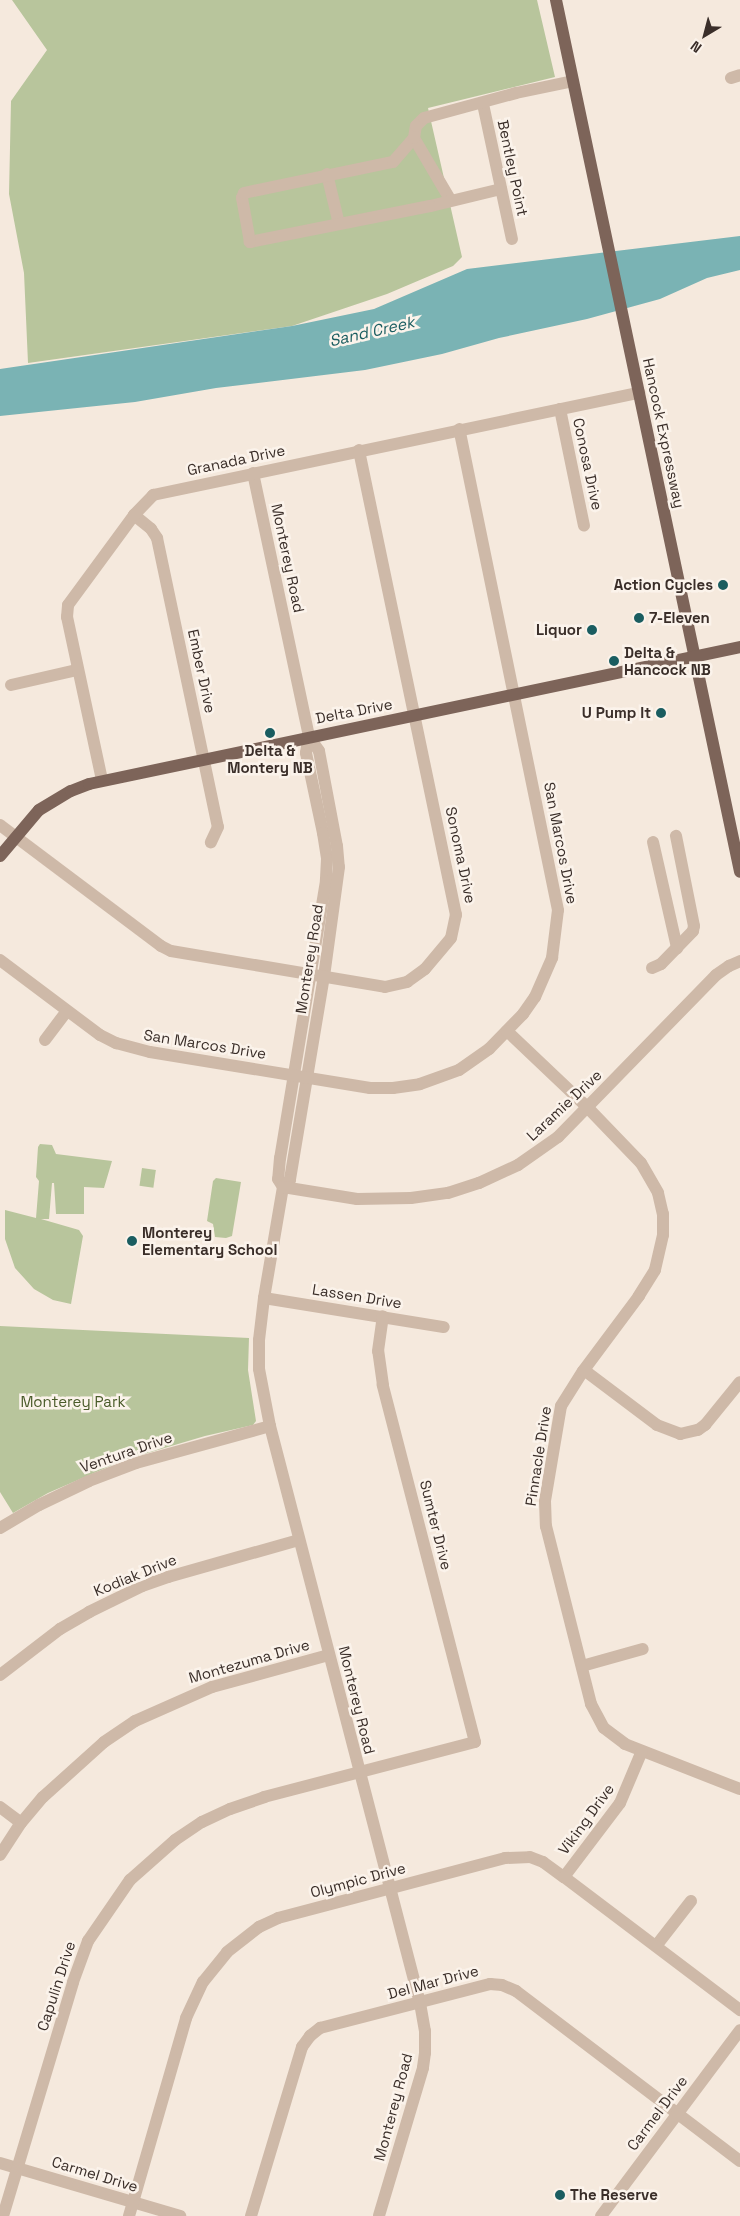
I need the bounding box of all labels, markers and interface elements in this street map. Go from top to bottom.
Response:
north arrow [680,10,730,60]
text: N [687,37,705,57]
street label: Bentley Point [494,118,532,218]
water label: Sand Creek [328,313,416,351]
street label: Hancock Expressway [639,356,689,510]
street label: Conosa Drive [569,416,607,512]
street label: Granada Drive [185,441,287,479]
street label: Monterey Road [268,502,308,614]
place label: Action Cycles [614,576,713,594]
marker: Action Cycles [717,579,729,591]
place label: 7-Eleven [649,609,710,627]
marker: 7-Eleven [633,612,645,624]
place label: Liquor [536,621,582,639]
marker: Liquor [586,624,598,636]
street label: Ember Drive [184,627,220,715]
place label: Delta & Hancock NB [624,643,711,678]
marker: Delta & Hancock NB [608,655,620,667]
street label: Delta Drive [314,695,394,727]
place label: U Pump It [582,704,651,722]
marker: U Pump It [655,707,667,719]
marker: Delta & Montery NB [264,727,276,739]
place label: Delta & Montery NB [227,741,313,776]
street label: San Marcos Drive [540,781,582,905]
street label: Sonoma Drive [442,805,480,905]
street label: Monterey Road [291,903,327,1015]
street label: San Marcos Drive [142,1025,268,1063]
street label: Laramie Drive [523,1066,605,1144]
place label: Monterey Elementary School [142,1223,277,1258]
marker: Monterey Elementary School [126,1235,138,1247]
street label: Lassen Drive [311,1280,403,1312]
park label: Monterey Park [20,1393,126,1411]
street label: Pinnacle Drive [521,1405,555,1507]
street label: Ventura Drive [77,1428,175,1476]
street label: Sumter Drive [416,1478,456,1572]
street label: Kodiak Drive [91,1550,179,1600]
street label: Montezuma Drive [187,1635,311,1687]
street label: Monterey Road [335,1644,379,1756]
street label: Viking Drive [554,1780,618,1858]
street label: Olympic Drive [308,1859,408,1901]
street label: Capulin Drive [33,1939,79,2033]
street label: Del Mar Drive [386,1961,480,2003]
street label: Monterey Road [370,2051,416,2163]
street label: Carmel Drive [623,2072,691,2154]
street label: Carmel Drive [50,2152,140,2196]
place label: The Reserve [570,2186,658,2204]
marker: The Reserve [554,2189,566,2201]

